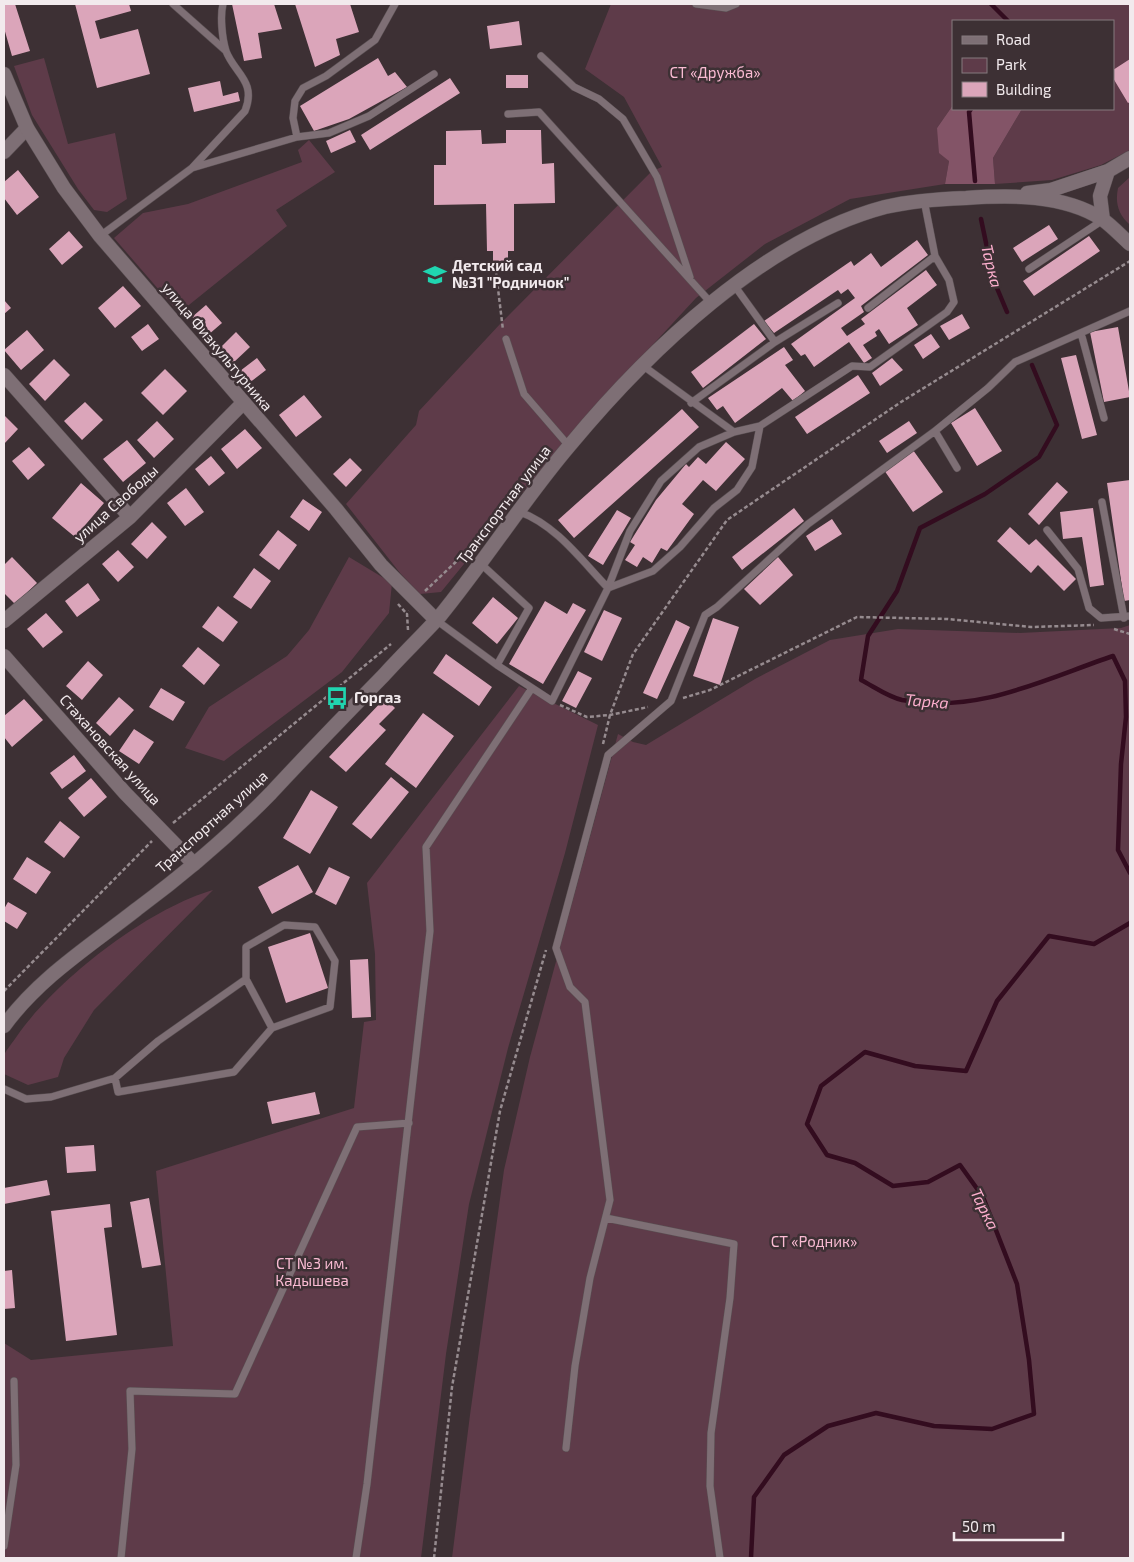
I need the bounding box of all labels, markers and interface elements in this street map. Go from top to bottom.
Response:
legend [952,20,1114,110]
text: Road [996,30,1031,48]
text: Park [996,55,1027,73]
park label: СТ «Дружба» [670,63,760,82]
text: Building [996,80,1052,98]
water label: Тарка [978,242,1007,289]
place label: Детский сад №31 "Родничок" [452,256,569,291]
school or university icon: Детский сад №31 "Родничок" [422,262,448,288]
street label: улица Физкультурника [158,278,277,415]
street label: Транспортная улица [453,441,555,568]
street label: улица Свободы [69,461,162,547]
bus stop icon: Горгаз [324,685,350,711]
place label: Горгаз [354,688,401,706]
water label: Тарка [904,689,950,712]
street label: Стахановская улица [55,690,165,809]
street label: Транспортная улица [152,766,272,877]
water label: Тарка [967,1185,1004,1233]
park label: СТ «Родник» [771,1232,857,1250]
park label: СТ №3 им. Кадышева [275,1254,349,1289]
scale bar [954,1510,1063,1542]
text: 50 m [962,1517,996,1535]

